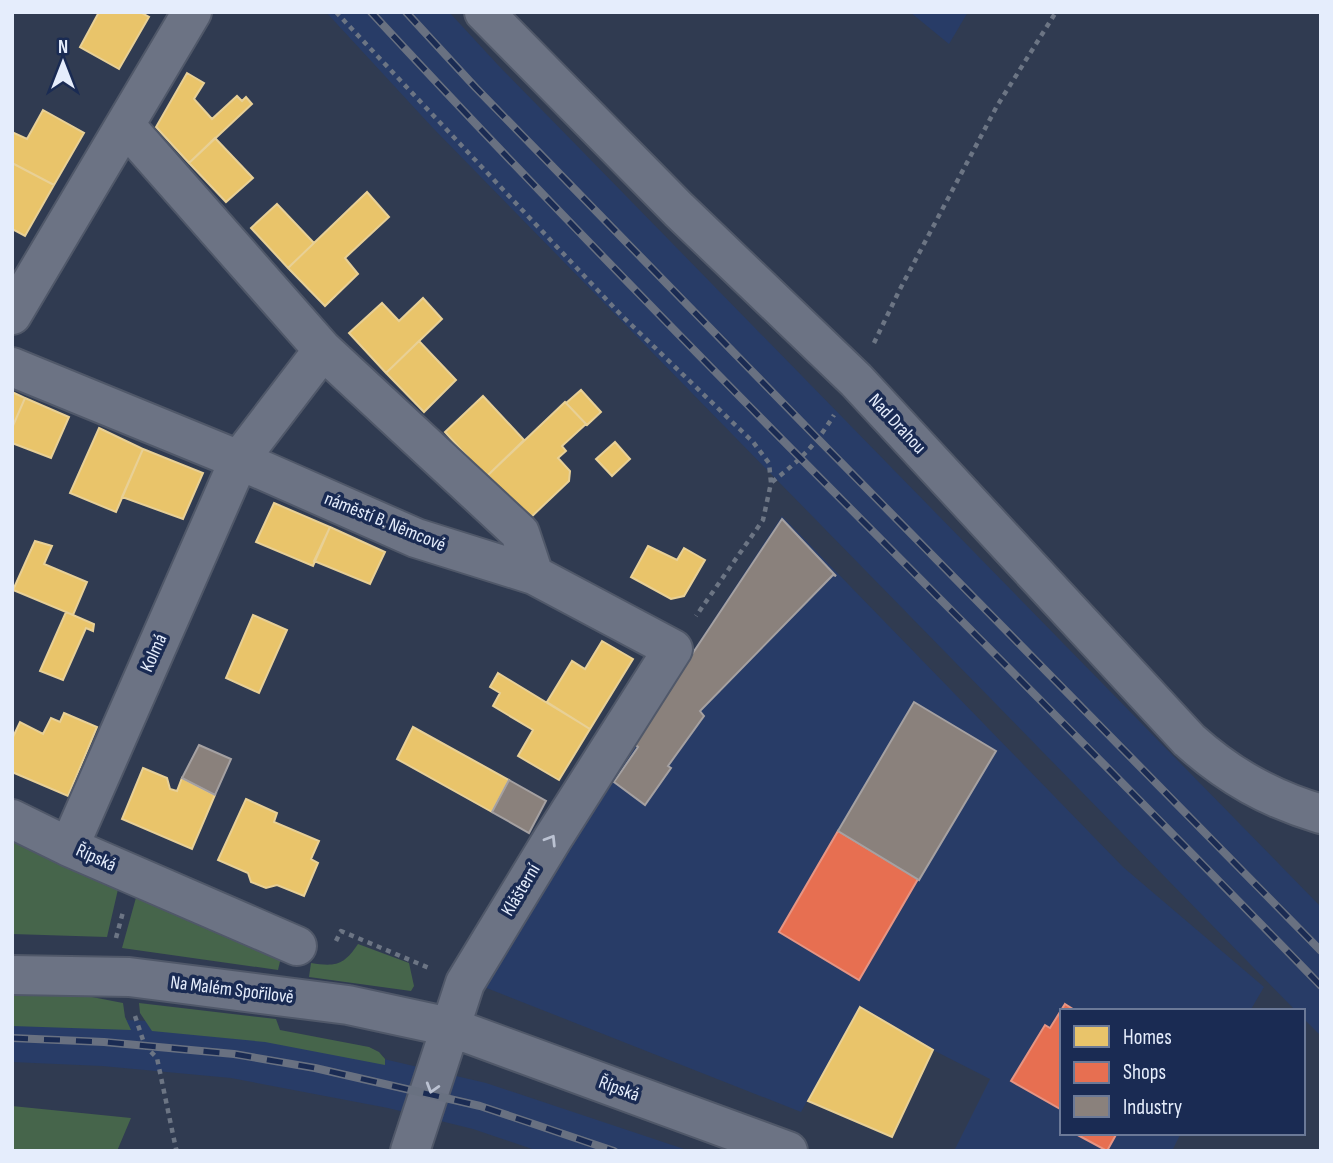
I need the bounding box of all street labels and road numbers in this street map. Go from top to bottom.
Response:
street label: Nad Drahou [863,389,931,459]
street label: náměstí B. Němcové [321,487,449,557]
street label: Kolmá [136,630,172,676]
street label: Řípská [72,839,120,877]
street label: Klášterní [497,859,546,920]
street label: Na Malém Spořilově [169,971,295,1009]
street label: Řípská [596,1071,642,1107]

